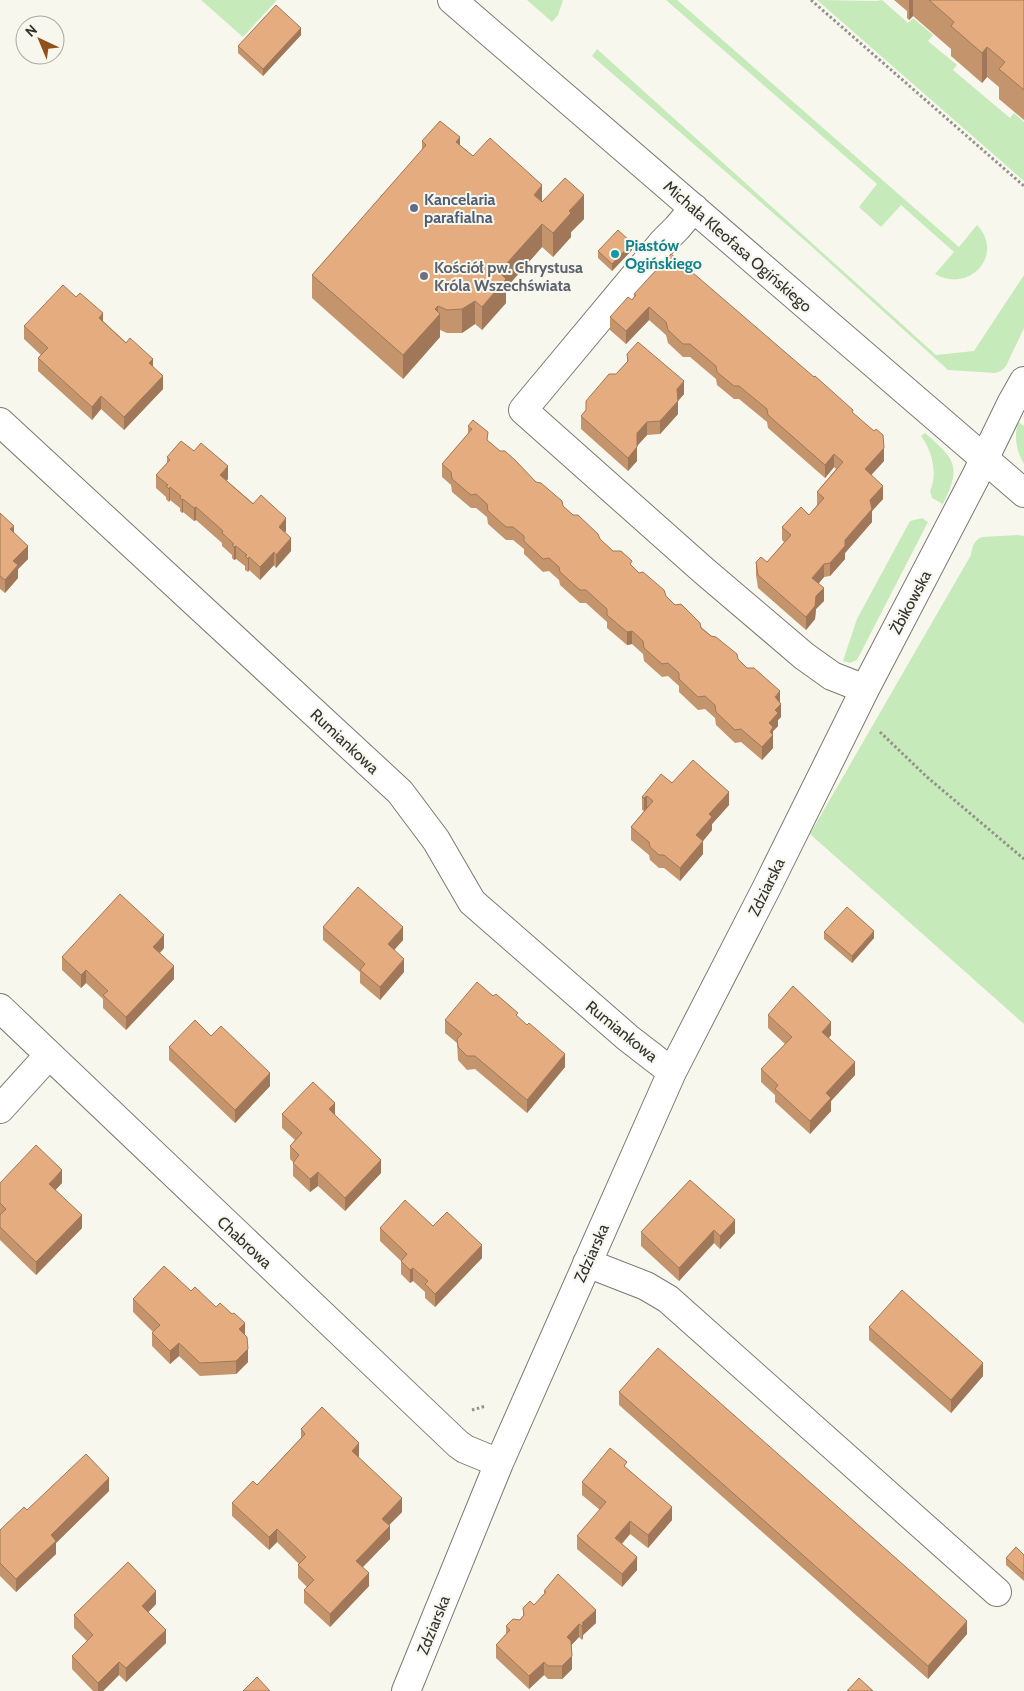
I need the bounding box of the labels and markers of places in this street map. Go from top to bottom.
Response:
place label: Kancelaria parafialna [424,190,496,227]
marker: Kancelaria parafialna [408,202,420,214]
place label: Piastów Ogińskiego [625,236,702,273]
marker: Piastów Ogińskiego [609,248,621,260]
place label: Kościół pw. Chrystusa Króla Wszechświata [434,258,583,295]
marker: Kościół pw. Chrystusa Króla Wszechświata [418,270,430,282]

